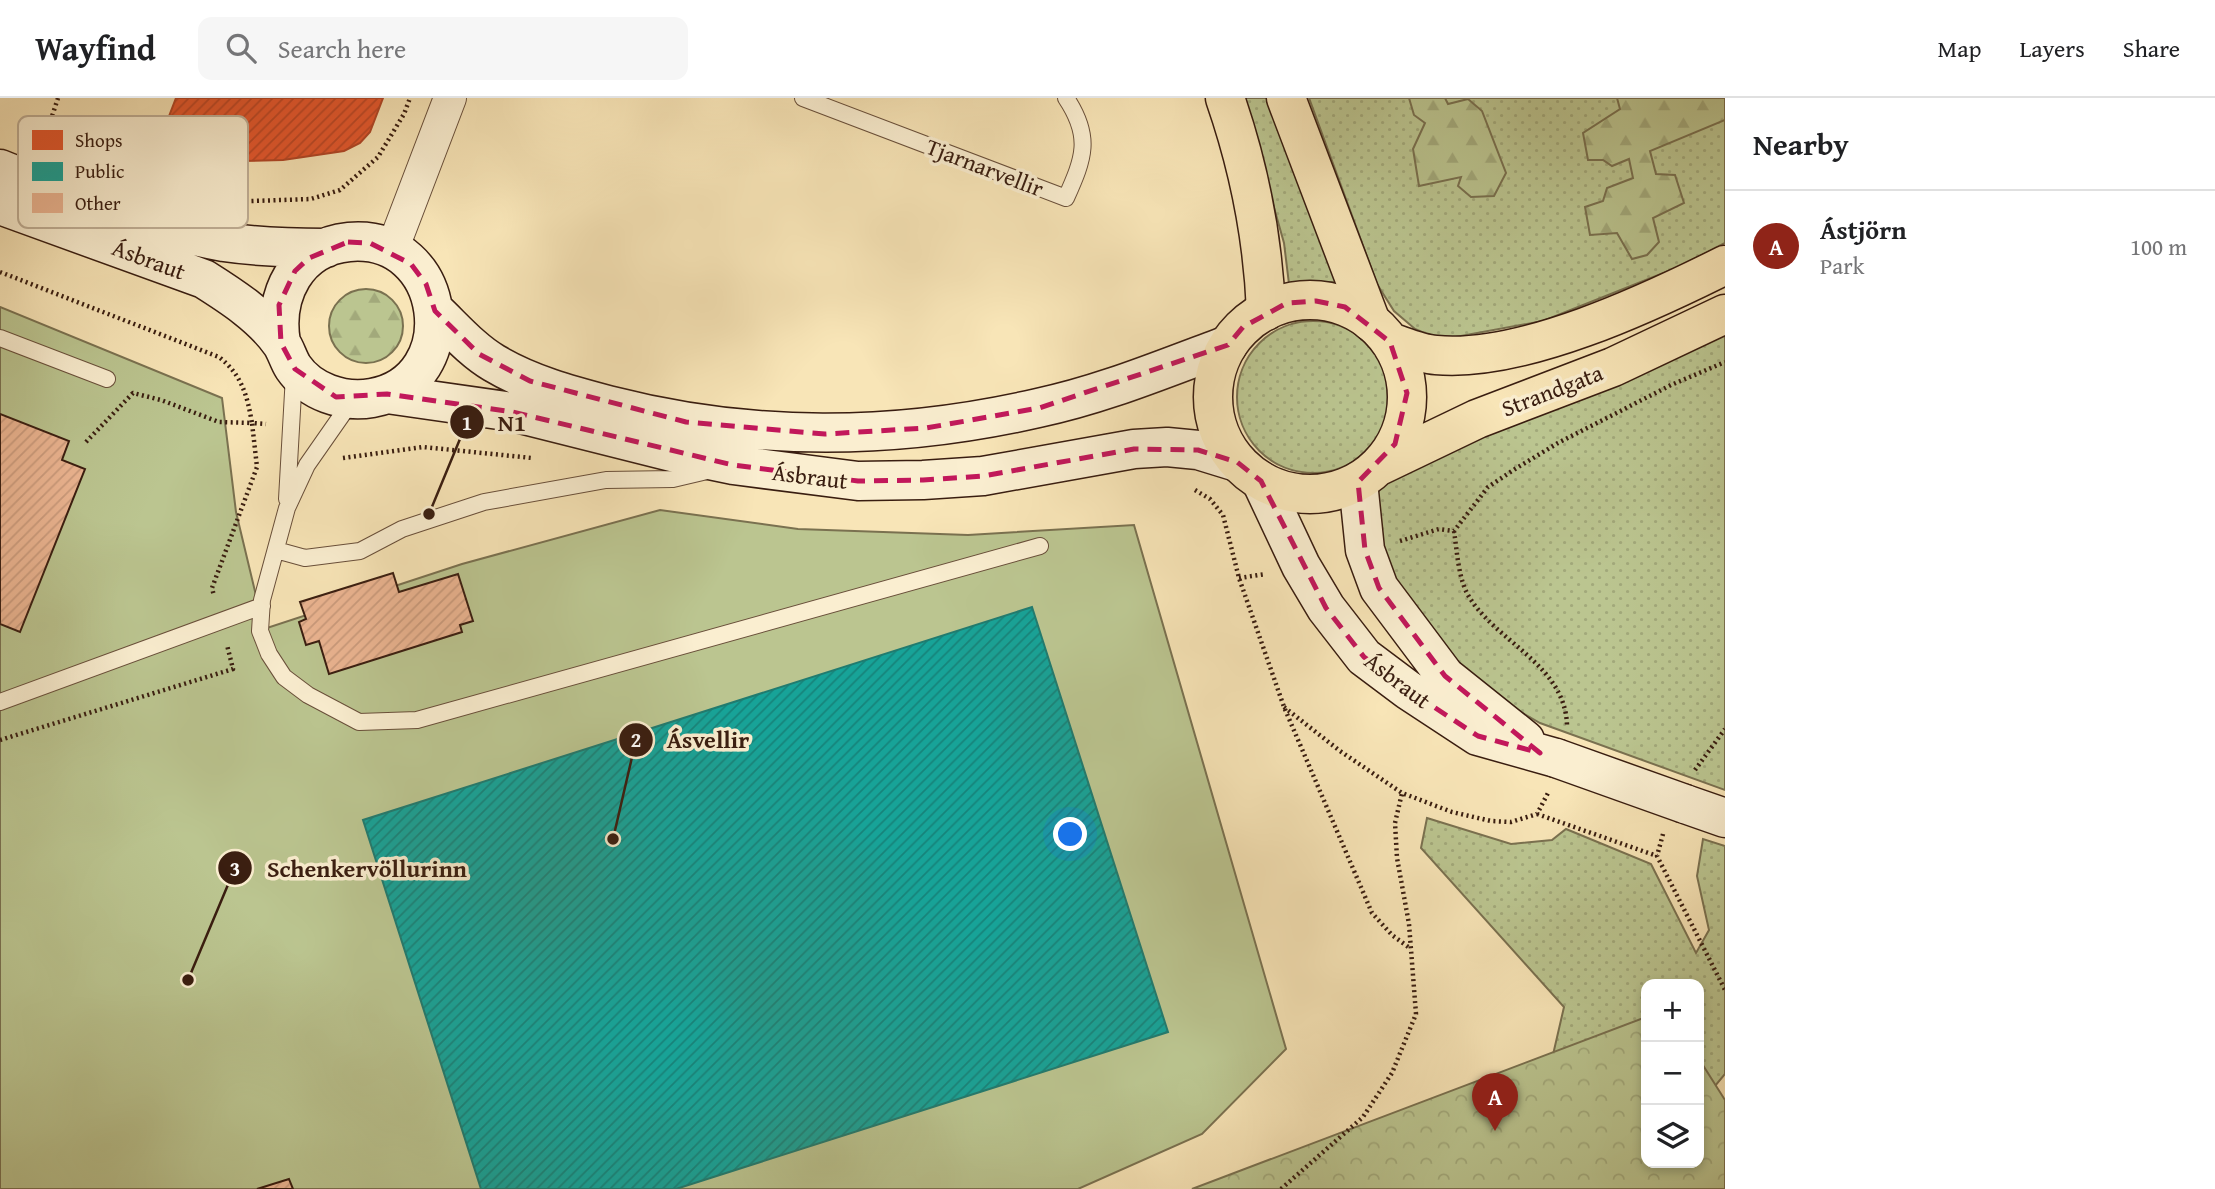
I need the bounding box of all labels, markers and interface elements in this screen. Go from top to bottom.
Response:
search box [198,17,688,80]
text: Wayfind [35,24,156,72]
icon: search [222,29,260,67]
text: Search here [278,29,406,68]
text: Map [1938,31,1981,66]
text: Layers [2019,31,2085,66]
text: Share [2123,31,2180,66]
legend [18,116,248,228]
text: Nearby [1753,122,1849,166]
text: Shops [75,126,122,154]
street label: Tjarnarvellir [922,130,1049,205]
text: Public [75,157,124,185]
text: Other [75,189,121,217]
text: Ástjörn [1820,210,1907,249]
text: A [1769,230,1783,263]
text: 100 m [2130,230,2187,263]
street label: Ásbraut [108,231,190,287]
text: Park [1820,249,1864,282]
street label: Strandgata [1497,356,1607,424]
callout: N1 [449,400,541,445]
text: N1 [498,405,526,440]
text: 1 [462,407,472,438]
street label: Ásbraut [770,455,850,497]
street label: Ásbraut [1358,644,1438,716]
callout: Ásvellir [618,717,764,762]
text: Ásvellir [667,722,749,757]
text: 2 [631,724,641,755]
your location [1053,817,1087,851]
callout: Schenkervöllurinn [218,846,481,891]
text: Schenkervöllurinn [267,851,467,886]
text: 3 [230,853,240,884]
map controls [1641,979,1704,1168]
button: + [1641,979,1704,1042]
button: − [1641,1042,1704,1105]
pin: A [1472,1073,1518,1131]
button: layers [1641,1105,1704,1168]

